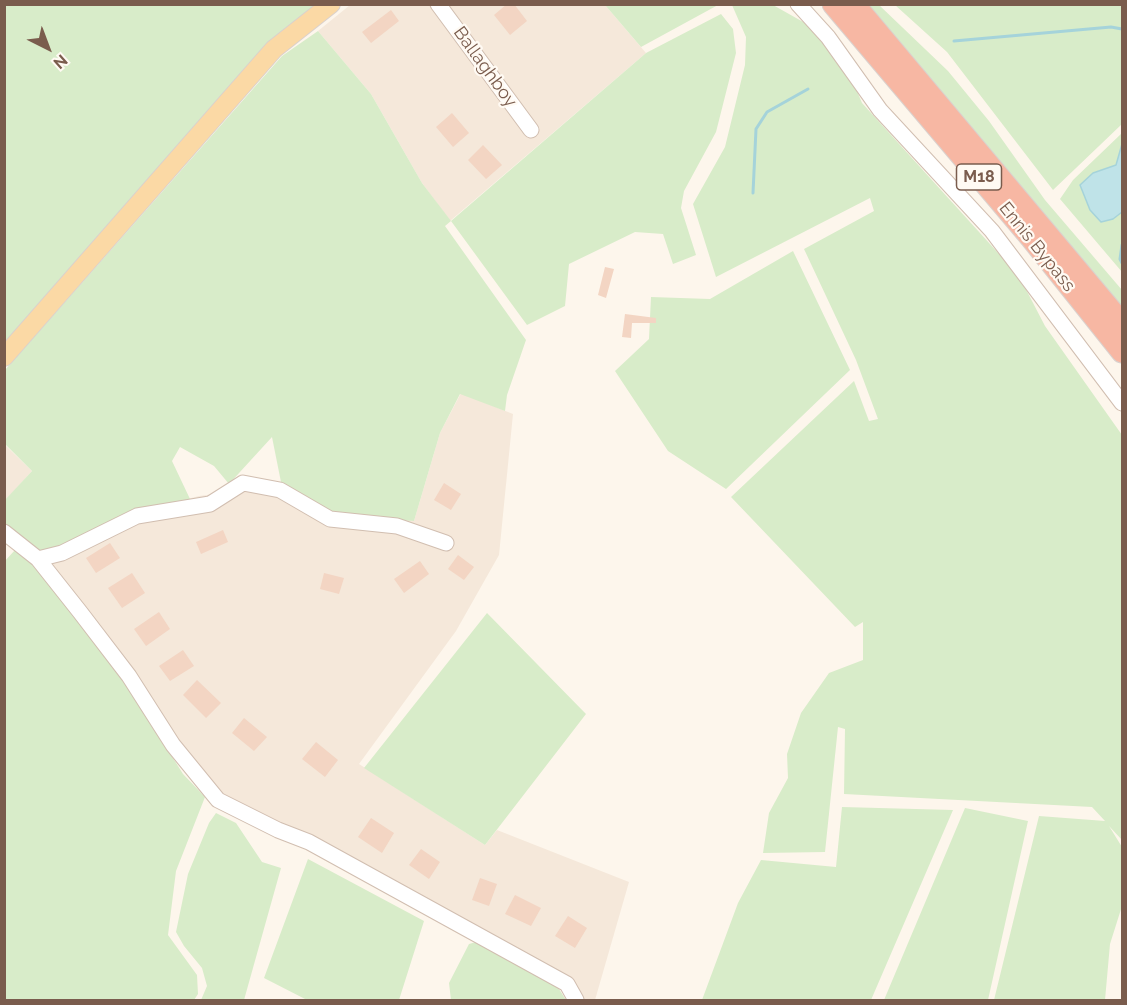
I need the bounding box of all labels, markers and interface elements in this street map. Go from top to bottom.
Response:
north arrow [18,18,78,78]
street label: Ballaghboy [449,23,521,111]
text: N [49,51,71,73]
road number: M18 [956,164,1002,190]
street label: Ennis Bypass [994,198,1080,296]

